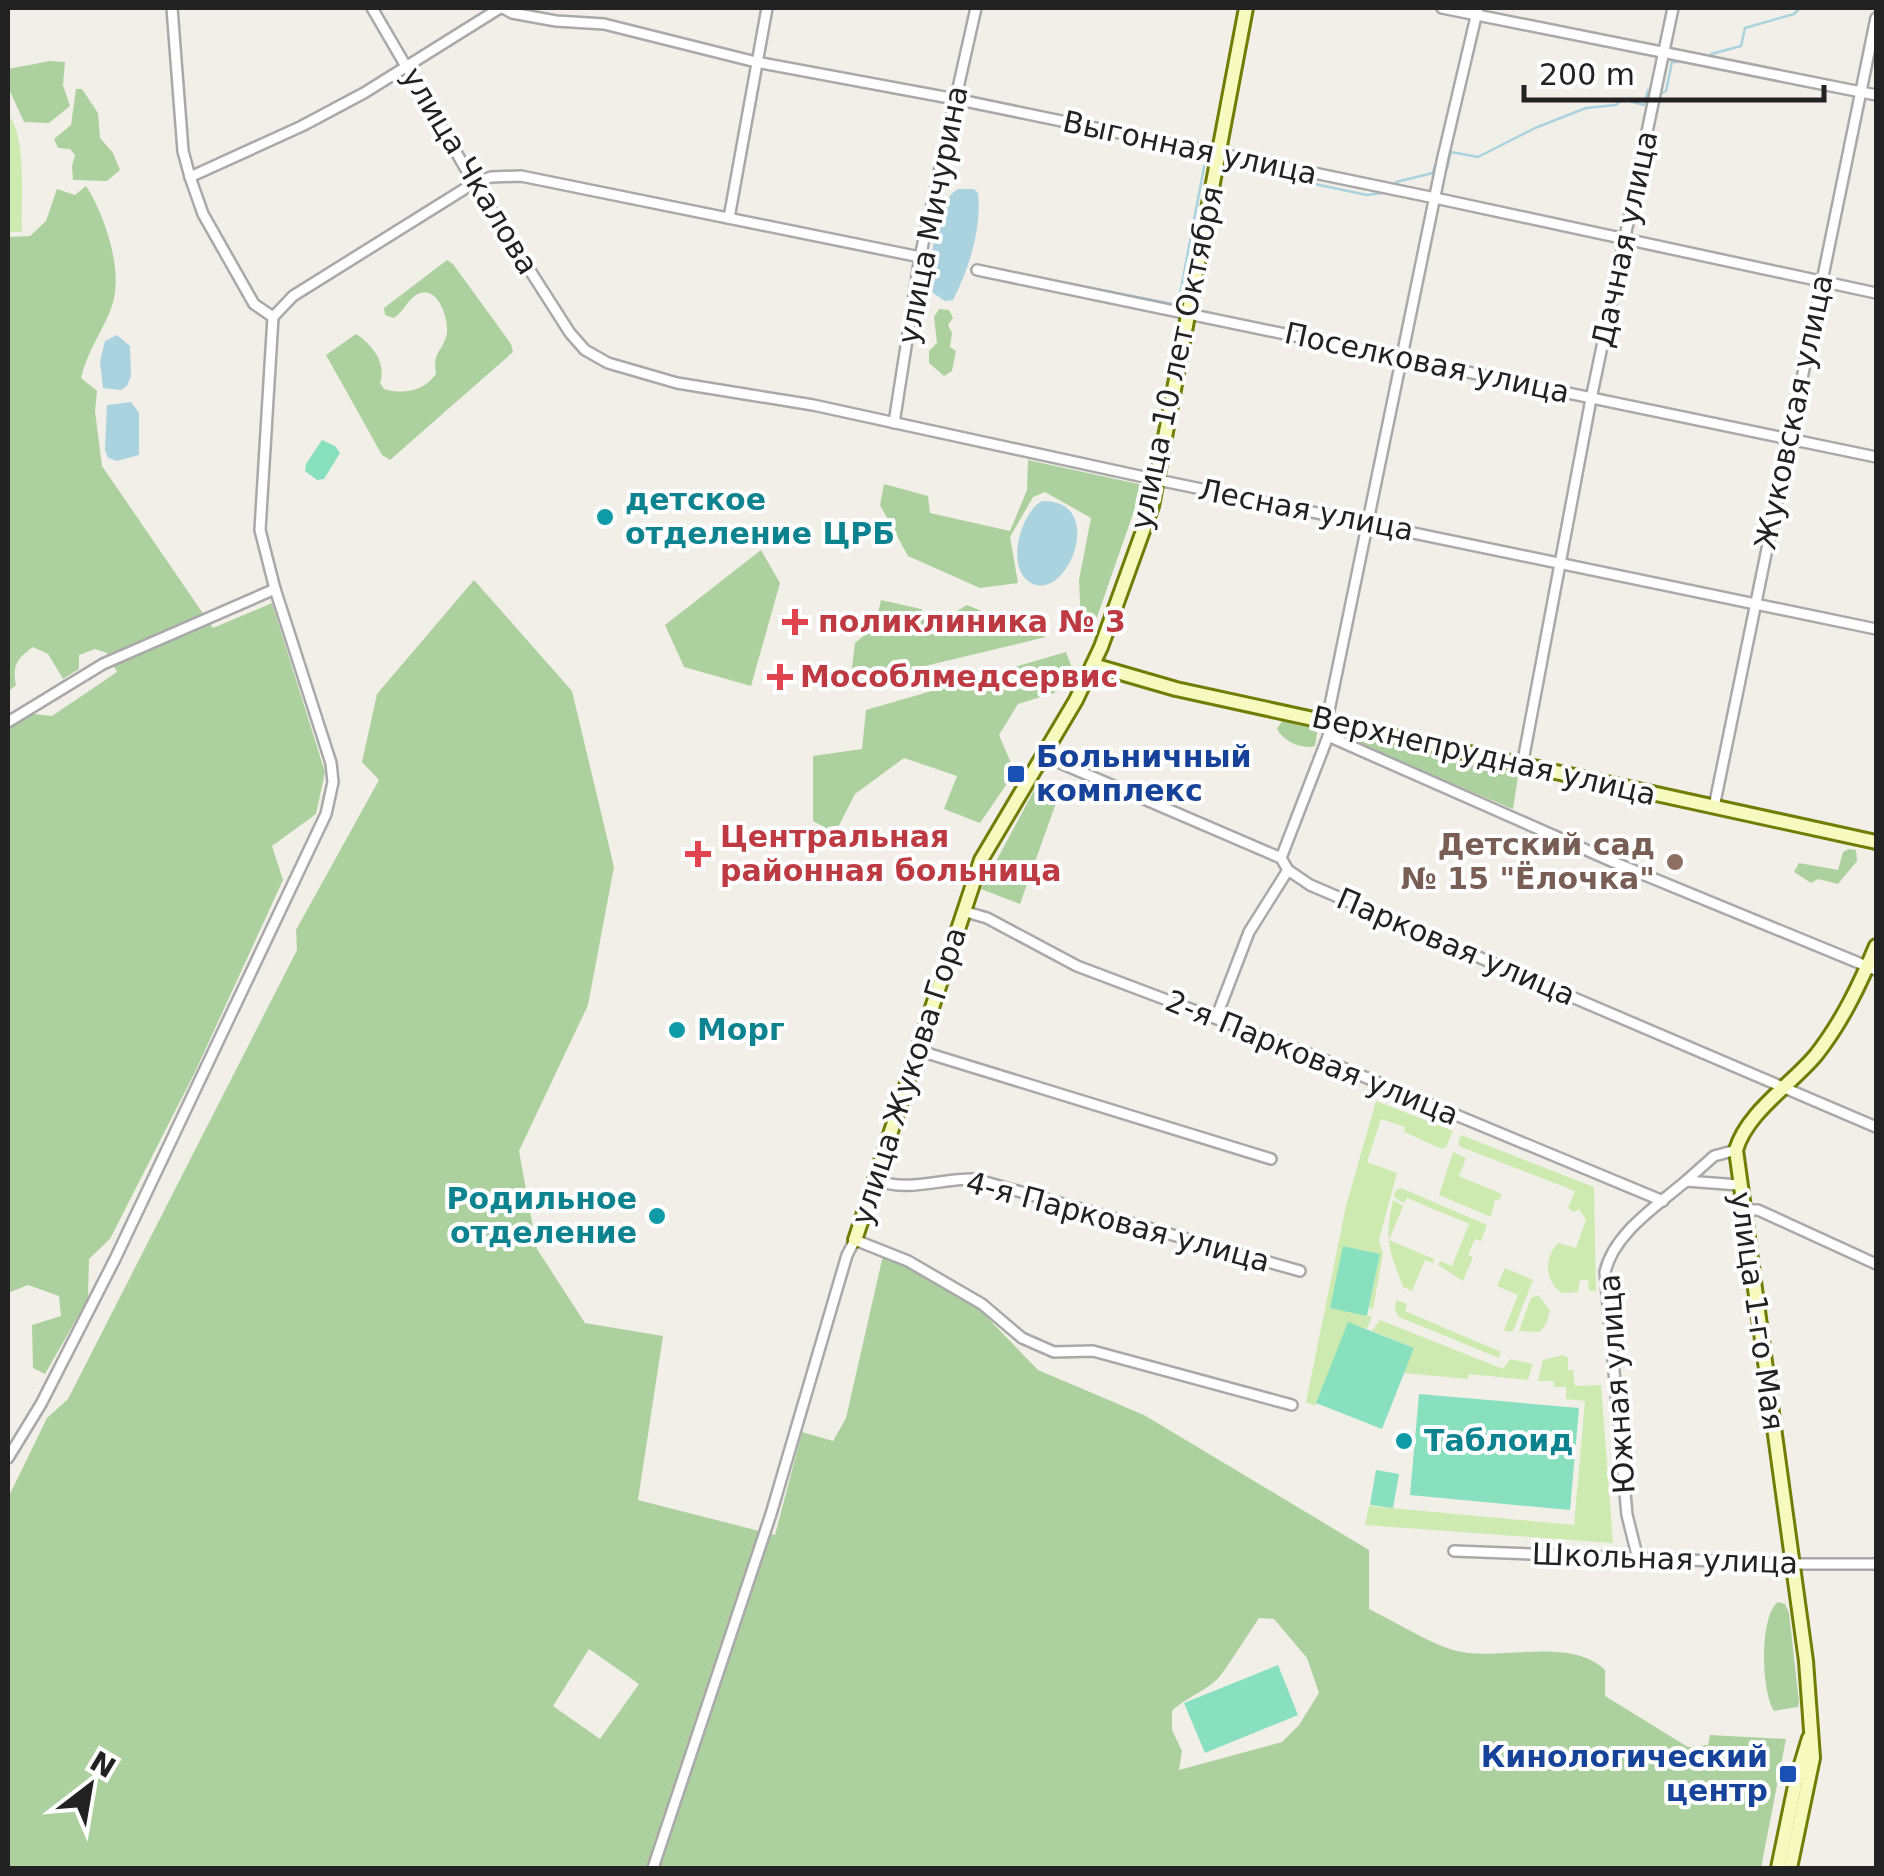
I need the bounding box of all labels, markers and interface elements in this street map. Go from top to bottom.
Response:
scale bar [1524,40,1824,102]
text: 200 m [1539,57,1635,92]
street label: улица Чкалова [395,61,546,281]
street label: улица Мичурина [890,83,975,347]
street label: Выгонная улица [1060,103,1320,192]
street label: Дачная улица [1584,127,1665,350]
street label: улица 10 лет Октября [1123,183,1230,533]
street label: Жуковская улица [1747,271,1840,552]
street label: Поселковая улица [1281,315,1573,410]
street label: Лесная улица [1196,472,1417,548]
place label: детское отделение ЦРБ [625,482,895,551]
marker: детское отделение ЦРБ [594,506,616,528]
place label: поликлиника № 3 [818,604,1126,639]
marker: поликлиника № 3 [782,609,808,635]
place label: Мособлмедсервис [800,659,1118,694]
marker: Мособлмедсервис [769,666,791,688]
street label: Верхнепрудная улица [1309,699,1659,812]
place label: Больничный комплекс [1036,739,1252,808]
marker: Больничный комплекс [1005,763,1027,785]
place label: Центральная районная больница [720,819,1061,888]
place label: Детский сад № 15 "Ёлочка" [1401,827,1655,896]
marker: Центральная районная больница [685,841,711,867]
marker: Детский сад № 15 "Ёлочка" [1664,851,1686,873]
street label: Парковая улица [1332,881,1581,1013]
street label: улица Жукова Гора [844,923,973,1229]
street label: 2-я Парковая улица [1161,983,1464,1132]
place label: Морг [697,1012,785,1047]
marker: Морг [666,1019,688,1041]
street label: 4-я Парковая улица [963,1164,1274,1279]
place label: Родильное отделение [447,1181,637,1250]
street label: улица 1-го Мая [1723,1189,1792,1433]
marker: Родильное отделение [646,1205,668,1227]
street label: Южная улица [1591,1273,1642,1495]
place label: Таблоид [1424,1423,1574,1458]
marker: Таблоид [1393,1430,1415,1452]
street label: Школьная улица [1531,1536,1799,1581]
north arrow [40,1736,140,1836]
place label: Кинологический центр [1481,1739,1768,1808]
text: N [84,1745,121,1785]
marker: Кинологический центр [1777,1763,1799,1785]

